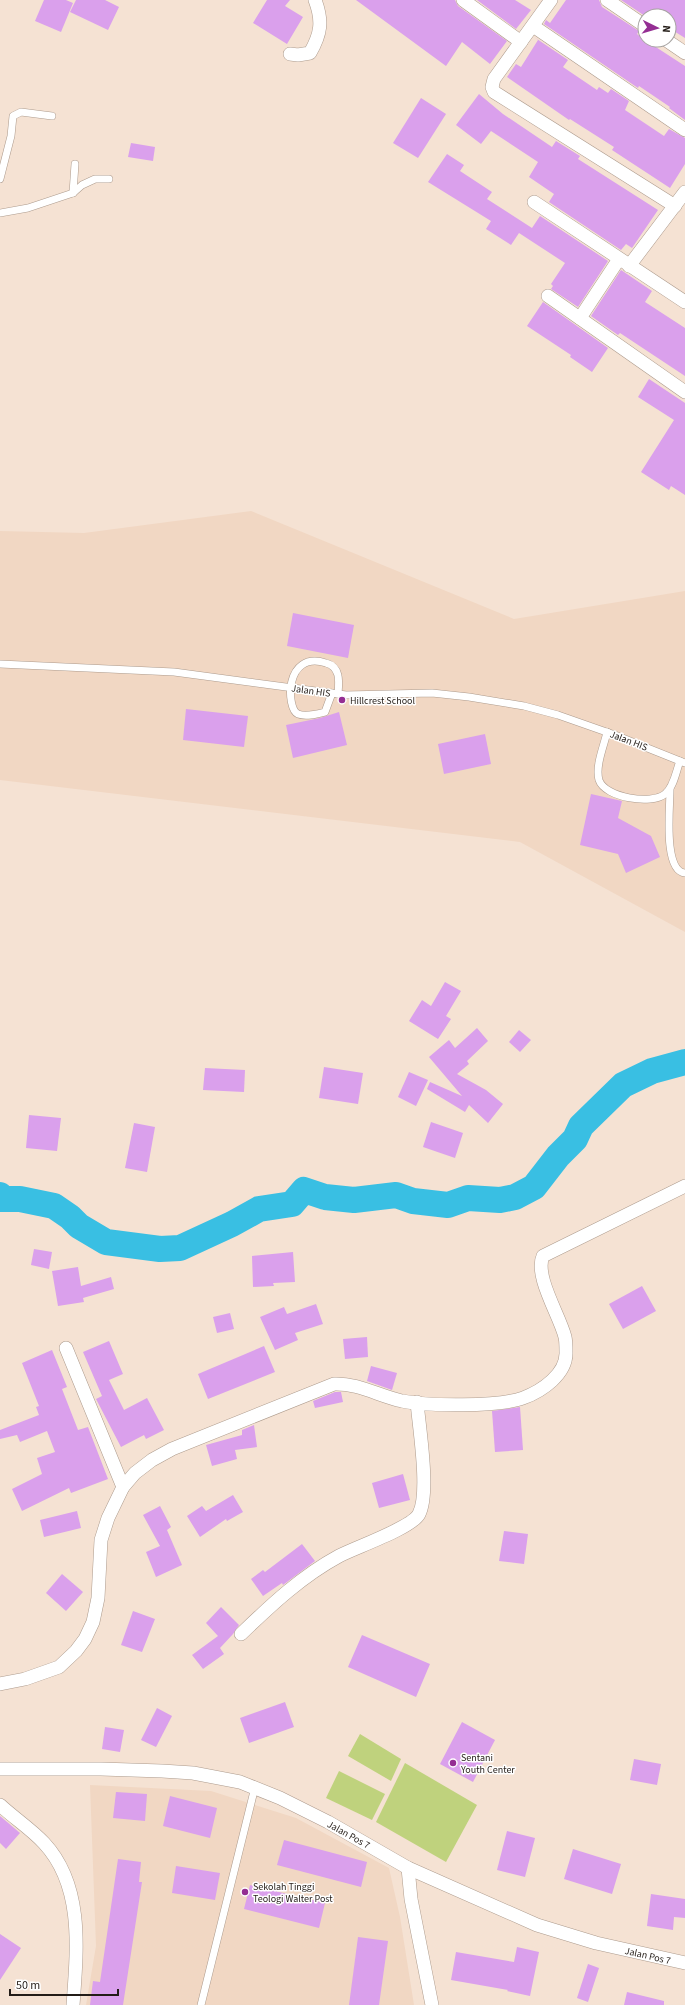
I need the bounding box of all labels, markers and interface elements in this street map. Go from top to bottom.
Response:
north arrow [637,8,677,48]
text: N [659,25,674,33]
street label: Jalan HIS [290,681,331,701]
place label: Hillcrest School [350,694,416,708]
marker: Hillcrest School [337,695,347,705]
street label: Jalan HIS [608,727,650,755]
place label: Sentani Youth Center [460,1751,515,1777]
marker: Sentani Youth Center [448,1758,458,1768]
street label: Jalan Pos 7 [325,1817,372,1852]
place label: Sekolah Tinggi Teologi Walter Post [253,1880,333,1906]
marker: Sekolah Tinggi Teologi Walter Post [240,1887,250,1897]
street label: Jalan Pos 7 [623,1944,672,1968]
scale bar [10,1971,118,1997]
text: 50 m [16,1977,40,1994]

